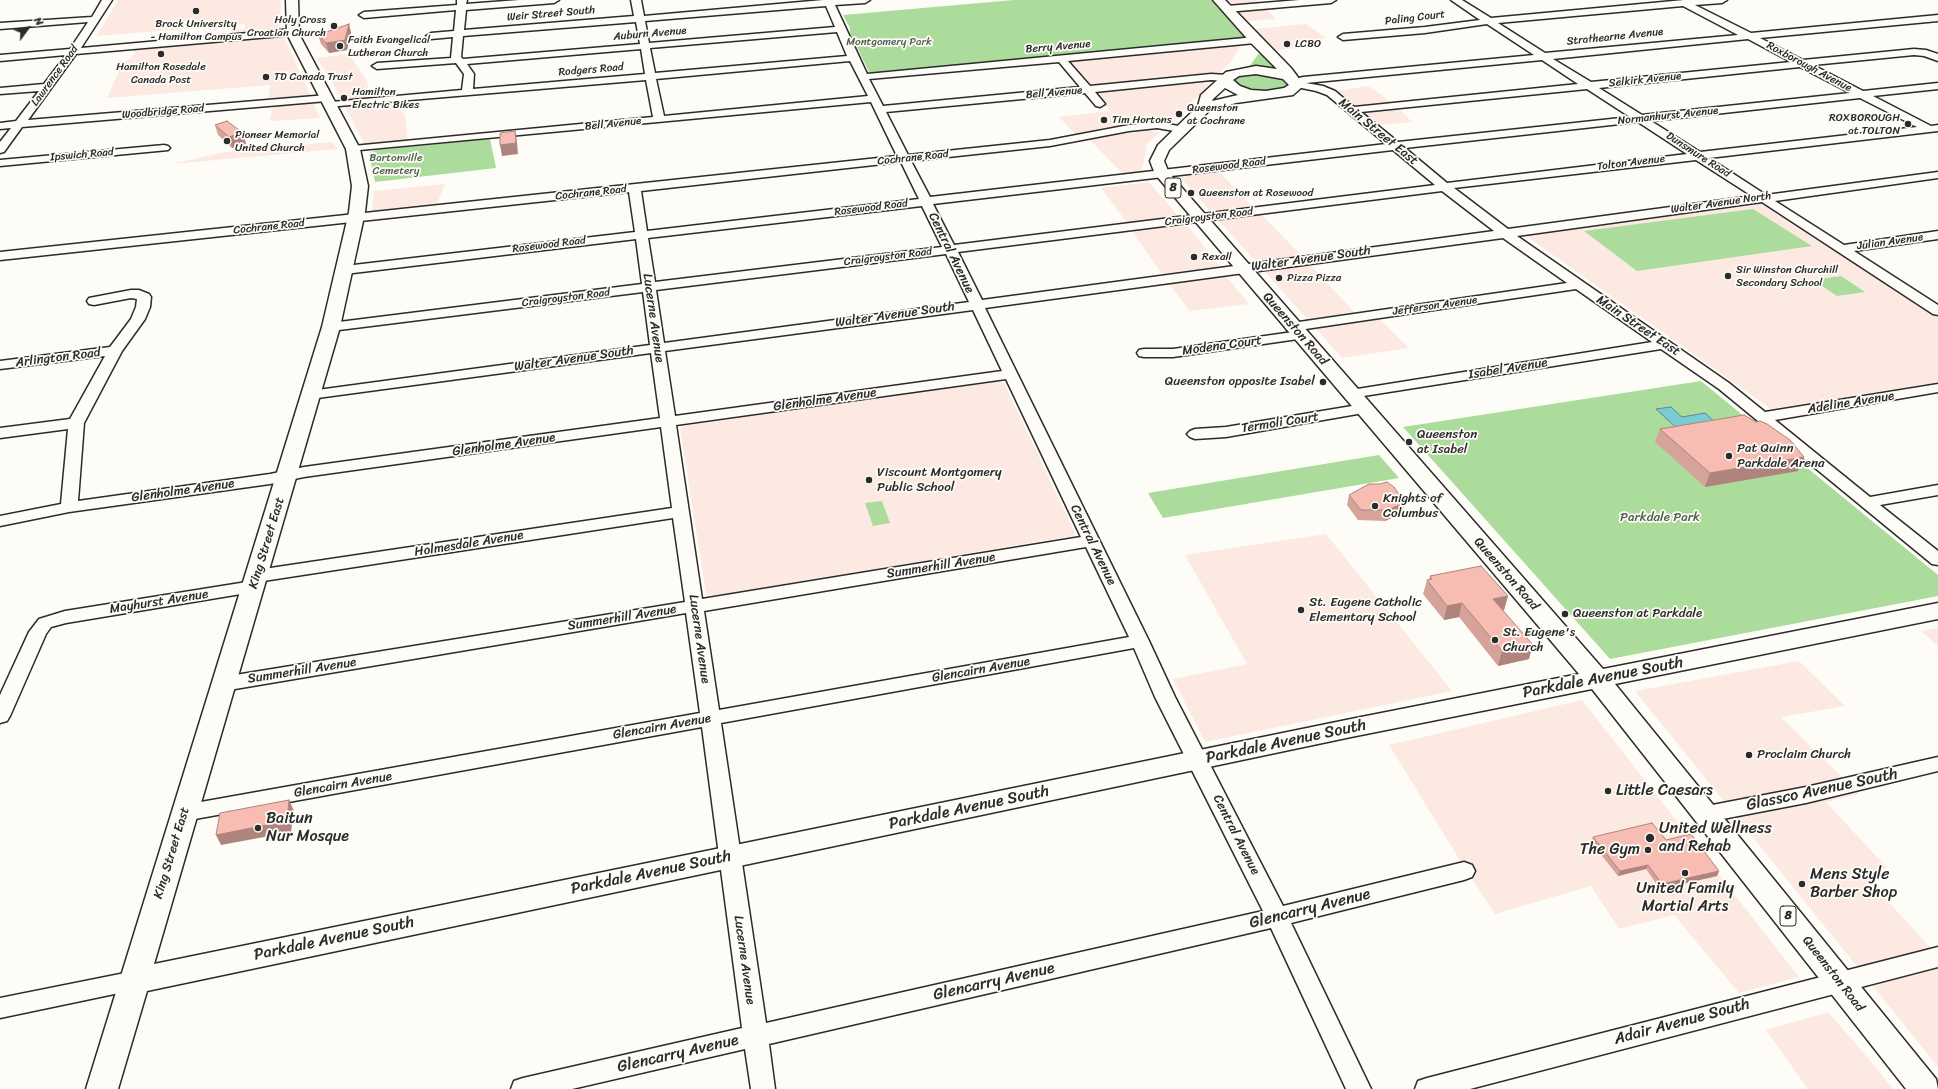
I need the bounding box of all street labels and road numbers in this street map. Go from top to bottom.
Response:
street label: Weir Street South [506,4,596,24]
street label: Paling Court [1384,8,1446,28]
street label: Auburn Avenue [613,24,687,44]
street label: Strathearne Avenue [1566,25,1664,49]
street label: Berry Avenue [1025,38,1091,56]
street label: Roxborough Avenue [1764,39,1854,95]
street label: Lawrence Road [29,43,81,109]
street label: Rodgers Road [558,61,624,79]
street label: Selkirk Avenue [1608,70,1682,90]
street label: Bell Avenue [1025,84,1083,102]
street label: Main Street East [1335,95,1421,169]
street label: Woodbridge Road [121,102,205,122]
street label: Normanhurst Avenue [1617,104,1719,128]
street label: Bell Avenue [584,114,642,134]
street label: Dunsmure Road [1663,129,1733,181]
street label: Ipswich Road [50,146,114,164]
street label: Cochrane Road [877,148,949,168]
street label: Tolton Avenue [1596,152,1666,174]
street label: Rosewood Road [1192,155,1266,177]
road number: 8 [1165,178,1181,198]
street label: Cochrane Road [555,183,627,203]
street label: Walter Avenue North [1670,189,1772,217]
street label: Rosewood Road [834,197,908,219]
street label: Craigroyston Road [1164,205,1254,229]
street label: Central Avenue [925,210,977,296]
street label: Cochrane Road [233,217,305,237]
street label: Julian Avenue [1856,231,1924,253]
street label: Rosewood Road [512,234,586,256]
street label: Walter Avenue South [1250,243,1372,275]
street label: Craigroyston Road [843,245,933,269]
street label: Lucerne Avenue [639,273,667,363]
street label: Craigroyston Road [521,286,611,310]
street label: Queenston Road [1259,289,1331,369]
street label: Main Street East [1593,292,1683,360]
street label: Jefferson Avenue [1392,294,1478,318]
street label: Walter Avenue South [834,299,956,331]
street label: Modena Court [1181,333,1263,359]
street label: Walter Avenue South [513,343,635,375]
street label: Arlington Road [15,345,101,371]
street label: Isabel Avenue [1467,355,1549,383]
street label: Glenholme Avenue [773,385,877,415]
street label: Adeline Avenue [1807,388,1895,418]
street label: Termoli Court [1240,409,1320,437]
street label: Glenholme Avenue [452,430,556,460]
street label: Glenholme Avenue [131,476,235,506]
street label: King Street East [246,495,288,591]
street label: Central Avenue [1067,502,1119,588]
street label: Holmesdale Avenue [413,528,525,560]
street label: Queenston Road [1470,534,1542,614]
street label: Summerhill Avenue [886,550,996,582]
street label: Mayhurst Avenue [109,587,209,617]
street label: Lucerne Avenue [685,594,713,684]
street label: Summerhill Avenue [567,602,677,634]
street label: Parkdale Avenue South [1521,653,1685,703]
street label: Glencairn Avenue [931,654,1031,686]
street label: Summerhill Avenue [247,655,357,687]
street label: Glencairn Avenue [612,711,712,743]
street label: Parkdale Avenue South [1204,716,1368,768]
street label: Glassco Avenue South [1745,765,1899,815]
street label: Glencairn Avenue [293,769,393,801]
street label: Parkdale Avenue South [887,782,1051,834]
street label: Central Avenue [1209,792,1263,878]
street label: King Street East [151,805,193,901]
street label: Parkdale Avenue South [569,847,733,899]
street label: Glencarry Avenue [1248,885,1372,933]
road number: 8 [1780,906,1796,926]
street label: Parkdale Avenue South [252,913,416,965]
street label: Lucerne Avenue [730,915,758,1005]
street label: Queenston Road [1799,933,1867,1015]
street label: Glencarry Avenue [931,959,1057,1005]
street label: Adair Avenue South [1612,995,1752,1049]
street label: Glencarry Avenue [615,1031,741,1077]

